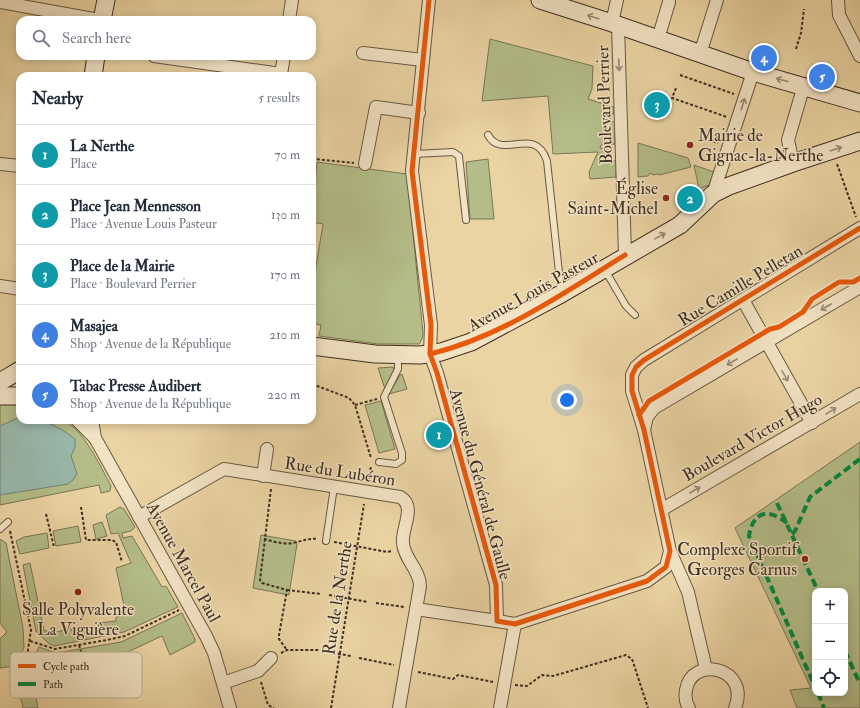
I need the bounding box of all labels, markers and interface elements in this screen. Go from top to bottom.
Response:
one-way arrow [586,13,599,20]
search box [16,16,316,60]
icon: search [30,27,52,49]
text: Search here [62,29,131,48]
pin: 4 [751,43,777,73]
street label: Boulevard Perrier [592,44,617,165]
one-way arrow [616,58,623,71]
pin: 5 [809,62,835,92]
one-way arrow [776,75,789,83]
text: Nearby [32,88,83,109]
text: 5 results [258,90,300,106]
pin: 3 [644,90,670,120]
one-way arrow [739,99,747,111]
place label: Mairie de Gignac-la-Nerthe [698,125,823,166]
text: La Nerthe [70,137,134,156]
marker: Mairie de Gignac-la-Nerthe [685,140,695,150]
one-way arrow [829,145,842,152]
text: 1 [43,147,47,163]
text: 70 m [275,147,300,163]
text: Place [70,156,97,172]
place label: Église Saint-Michel [568,177,659,219]
pin: 2 [677,184,703,214]
marker: Église Saint-Michel [661,193,671,203]
text: Place Jean Mennesson [70,197,201,216]
text: 2 [42,207,48,223]
text: 130 m [271,207,300,223]
text: Place · Avenue Louis Pasteur [70,216,217,232]
one-way arrow [653,232,665,240]
street label: Rue Camille Pelletan [674,240,807,331]
street label: Avenue Louis Pasteur [463,246,603,337]
text: Place de la Mairie [70,257,175,276]
text: 3 [43,267,48,283]
text: 170 m [270,267,300,283]
text: Place · Boulevard Perrier [70,276,196,292]
one-way arrow [820,303,832,311]
text: Masajea [70,317,118,336]
text: 4 [41,327,49,343]
text: 210 m [269,327,300,343]
text: Shop · Avenue de la République [70,336,231,352]
one-way arrow [726,359,738,367]
one-way arrow [782,370,790,382]
text: Tabac Presse Audibert [70,377,201,396]
street label: Avenue du Général de Gaulle [445,385,516,582]
text: 5 [42,387,48,403]
text: 220 m [267,387,300,403]
street label: Boulevard Victor Hugo [679,389,826,486]
your location [557,390,577,410]
text: Shop · Avenue de la République [70,396,231,412]
one-way arrow [825,406,837,414]
pin: 1 [426,420,452,450]
street label: Rue du Lubéron [283,452,397,491]
one-way arrow [689,486,701,494]
street label: Avenue Marcel Paul [141,498,226,626]
place label: Complexe Sportif Georges Carnus [677,539,799,580]
street label: Rue de la Nerthe [318,540,357,657]
marker: Complexe Sportif Georges Carnus [800,554,810,564]
marker: Salle Polyvalente La Viguière [73,587,83,597]
map controls [812,588,848,696]
button: + [812,588,848,624]
place label: Salle Polyvalente La Viguière [22,599,134,640]
button: − [812,624,848,660]
legend [10,652,142,698]
text: Cycle path [43,660,89,674]
button: locate [812,660,848,696]
text: Path [43,678,63,691]

